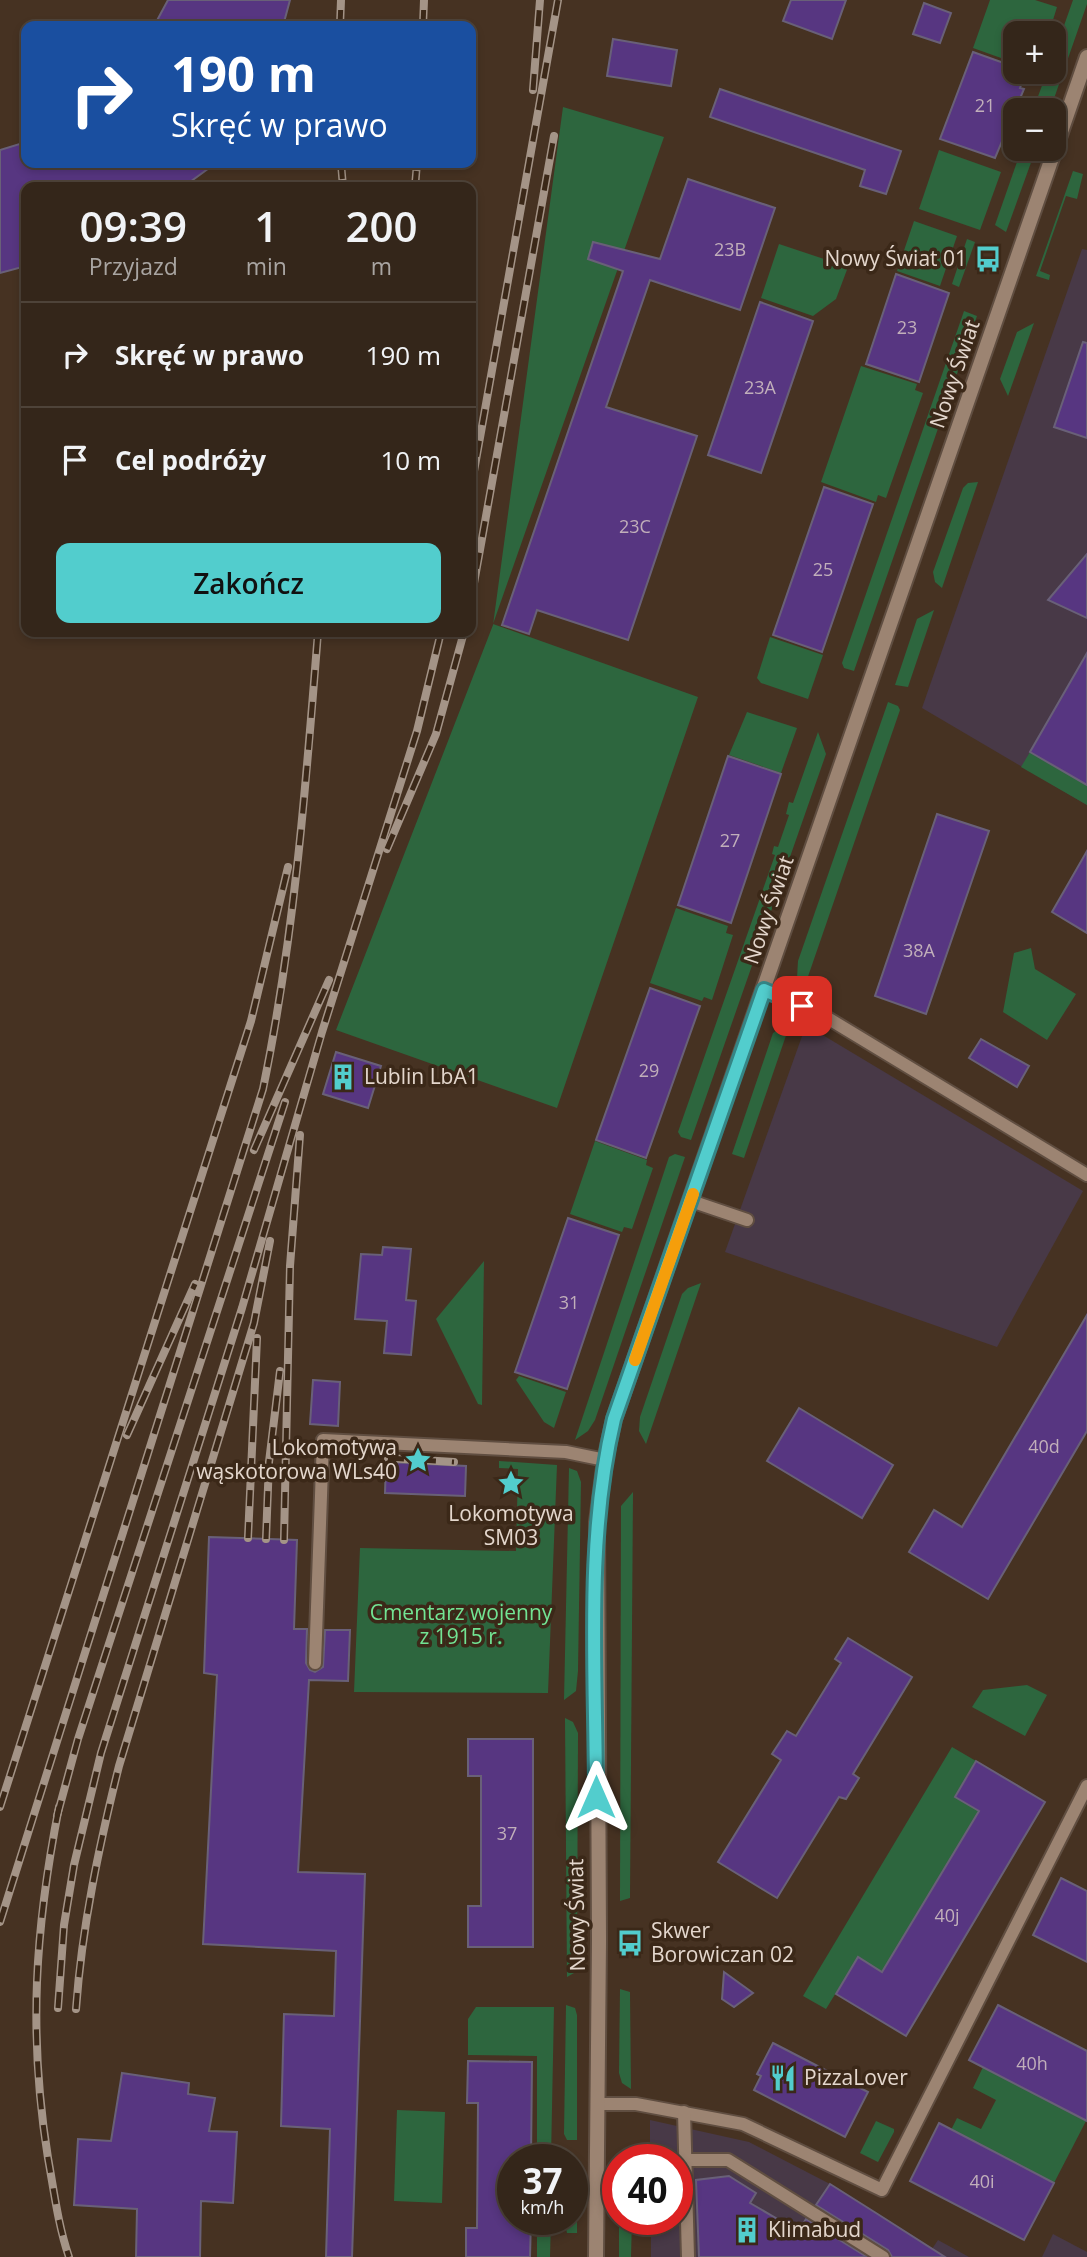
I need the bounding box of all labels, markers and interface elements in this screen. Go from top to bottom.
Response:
map controls [1003,21,1066,161]
button: + [1003,21,1066,84]
text: 190 m [171,40,316,106]
icon: right [56,49,147,140]
house number: 21 [975,93,995,117]
button: − [1003,98,1066,161]
text: Skręć w prawo [171,103,388,146]
text: 09:39 [80,197,187,254]
text: 1 [254,197,278,254]
text: 200 [345,197,417,254]
house number: 23B [714,237,746,261]
place label: Nowy Świat 01 [825,244,967,272]
bus stop icon: Nowy Świat 01 [973,244,1003,274]
text: Przyjazd [89,250,178,282]
text: min [246,250,287,282]
text: m [371,250,392,282]
house number: 23 [897,315,917,339]
street label: Nowy Świat [922,316,986,432]
icon: right [56,336,94,374]
text: Skręć w prawo [115,337,304,373]
text: 190 m [366,337,441,373]
house number: 23A [744,375,777,399]
icon: arrive [56,441,94,479]
text: Cel podróży [115,442,266,478]
text: 10 m [380,442,441,478]
house number: 23C [619,514,651,538]
button: Zakończ [56,543,441,623]
house number: 25 [813,557,833,581]
house number: 27 [720,828,740,852]
street label: Nowy Świat [736,852,800,968]
house number: 38A [903,938,936,962]
pin [772,976,832,1036]
icon: arrive [783,987,821,1025]
house number: 29 [639,1058,659,1082]
building icon: Lublin LbA1 [328,1062,358,1092]
place label: Lublin LbA1 [364,1062,479,1090]
house number: 31 [559,1290,579,1314]
place label: Lokomotywa wąskotorowa WLs40 [196,1433,397,1485]
house number: 40d [1028,1434,1060,1458]
place icon: Lokomotywa wąskotorowa WLs40 [403,1445,433,1475]
place icon: Lokomotywa SM03 [496,1468,526,1498]
place label: Lokomotywa SM03 [448,1499,574,1551]
park label: Cmentarz wojenny z 1915 r. [370,1598,553,1650]
position arrow [559,1760,633,1834]
house number: 37 [497,1821,517,1845]
street label: Nowy Świat [561,1858,591,1972]
house number: 40j [934,1903,960,1927]
place label: Skwer Borowiczan 02 [651,1916,794,1968]
bus stop icon: Skwer Borowiczan 02 [615,1928,645,1958]
house number: 40h [1016,2051,1048,2075]
restaurant icon: PizzaLover [768,2063,798,2093]
place label: PizzaLover [804,2063,908,2091]
speed limit sign: 40 [602,2144,693,2235]
text: 37 [522,2157,563,2204]
house number: 40i [969,2169,995,2193]
text: km/h [521,2195,564,2219]
building icon: Klimabud [732,2215,762,2245]
place label: Klimabud [768,2215,861,2243]

